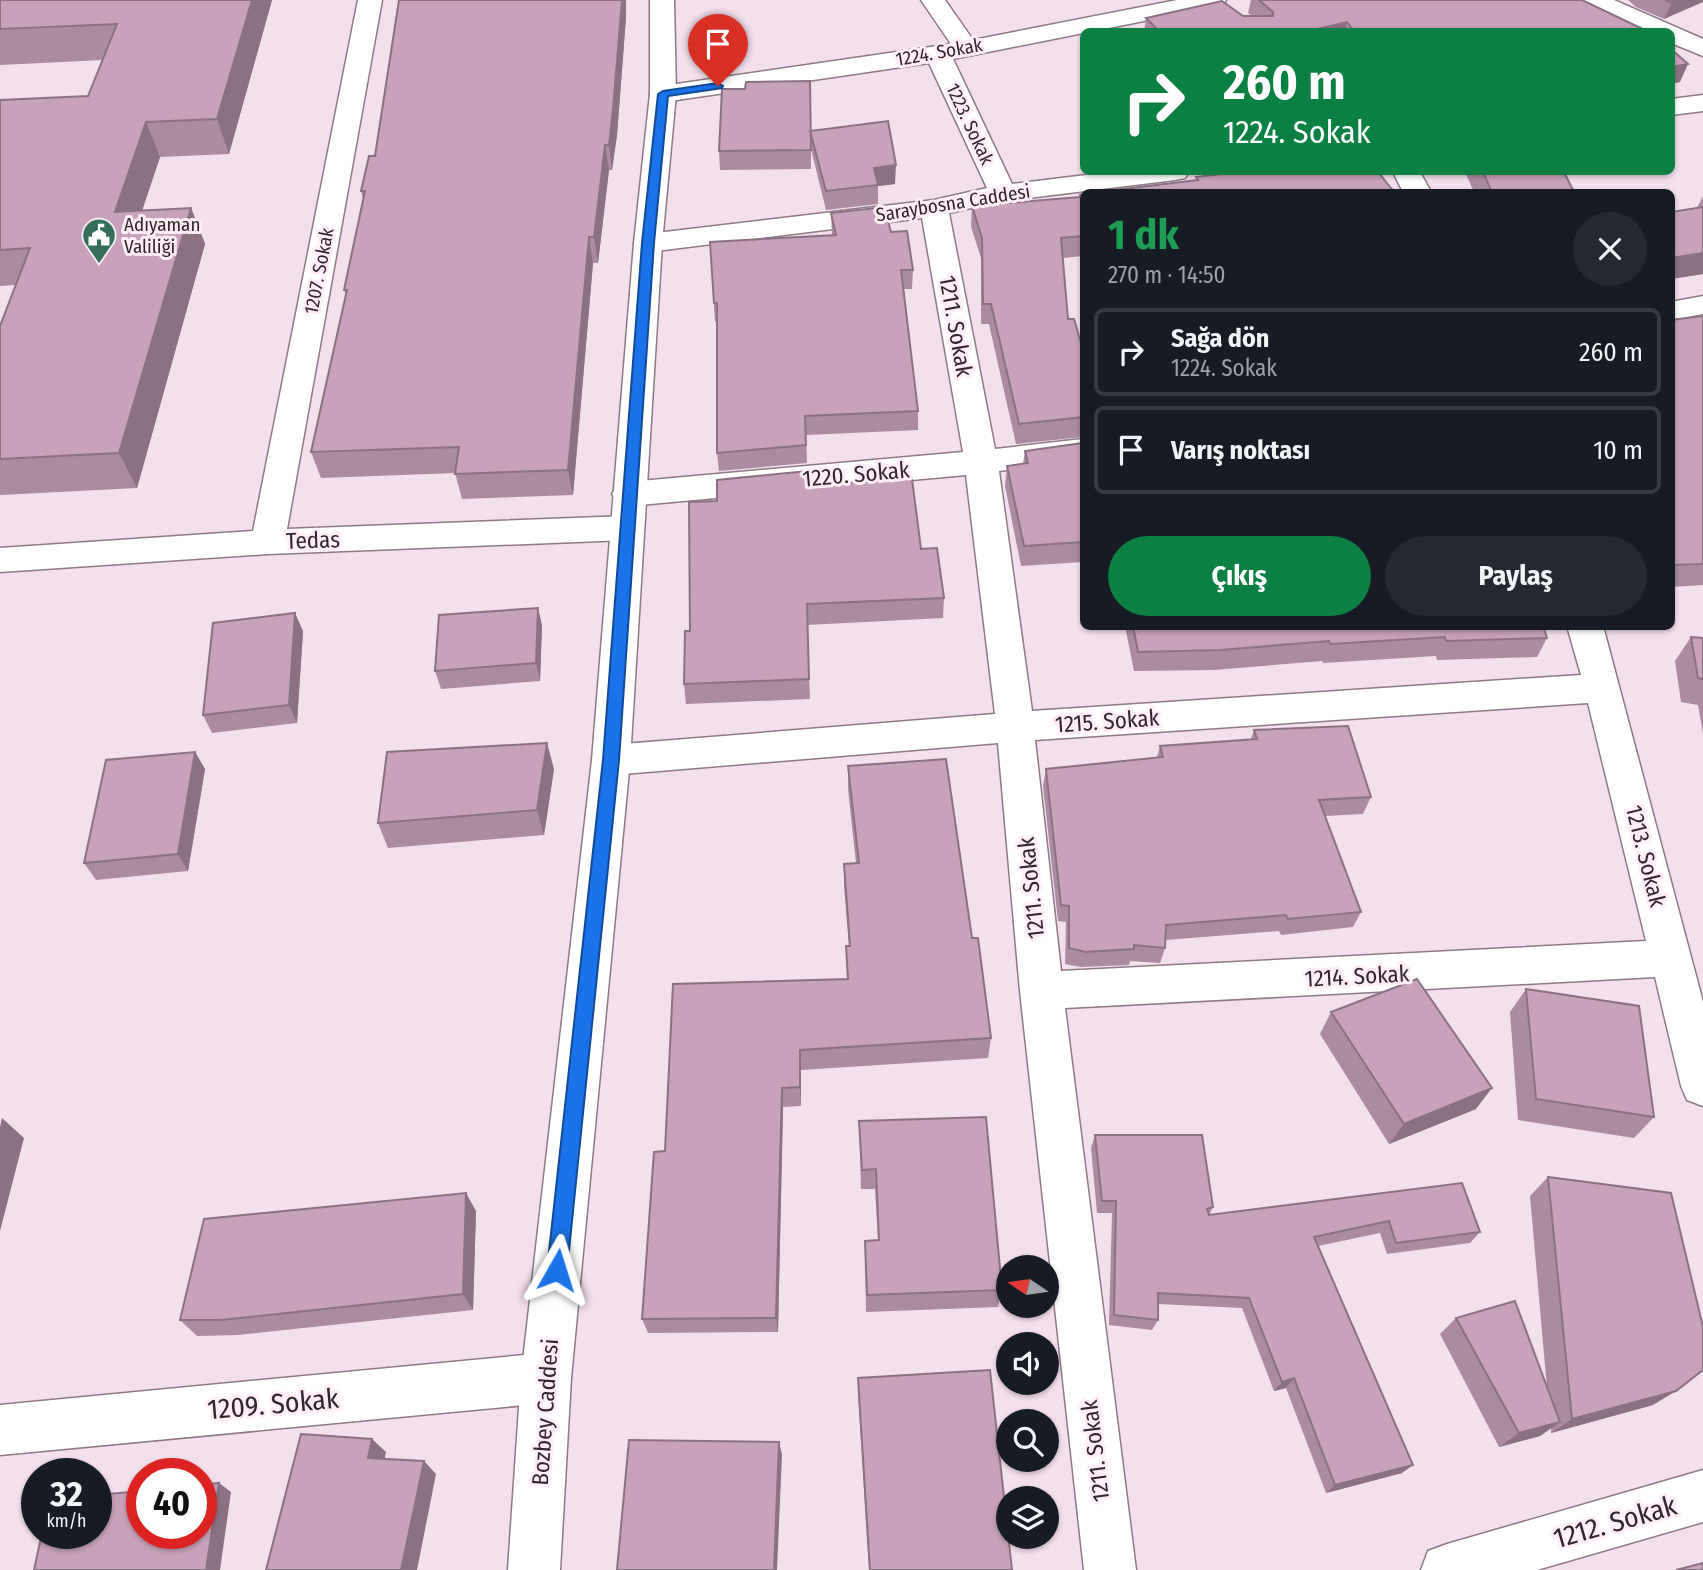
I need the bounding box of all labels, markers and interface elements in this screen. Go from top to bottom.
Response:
pin [688,14,748,86]
icon: arrive [699,25,737,63]
street label: 1224. Sokak [894,33,984,71]
text: 260 m [1223,53,1346,112]
icon: right [1108,56,1199,147]
street label: 1223. Sokak [941,80,999,169]
text: 1224. Sokak [1223,113,1371,151]
street label: Saraybosna Caddesi [874,179,1032,227]
text: 1 dk [1108,210,1179,260]
button: close [1573,212,1647,286]
place label: Adıyaman Valiliği [124,213,200,258]
public building icon: Adıyaman Valiliği [80,216,118,265]
street label: 1207. Sokak [299,226,339,316]
text: 270 m · 14:50 [1108,261,1225,289]
street label: 1211. Sokak [933,273,979,379]
text: Sağa dön [1171,323,1270,354]
icon: right [1112,333,1150,371]
text: 260 m [1579,337,1643,368]
text: 1224. Sokak [1171,354,1277,382]
icon: arrive [1112,431,1150,469]
text: Varış noktası [1171,435,1310,466]
text: 10 m [1593,435,1643,466]
street label: 1220. Sokak [801,455,911,493]
street label: Tedas [286,525,341,555]
button: Çıkış [1108,536,1371,616]
button: Paylaş [1385,536,1647,616]
street label: 1215. Sokak [1054,703,1160,739]
street label: 1213. Sokak [1620,802,1672,910]
street label: 1211. Sokak [1012,835,1050,940]
street label: 1214. Sokak [1304,959,1410,993]
position arrow [520,1233,594,1307]
north arrow [996,1255,1059,1318]
map controls [996,1255,1059,1549]
button: sound [996,1332,1059,1395]
street label: Bozbey Caddesi [526,1338,564,1486]
street label: 1209. Sokak [206,1382,341,1426]
street label: 1211. Sokak [1075,1398,1115,1504]
button: search [996,1409,1059,1472]
speed limit sign: 40 [126,1458,217,1549]
text: 32 [50,1473,83,1515]
button: layers [996,1486,1059,1549]
street label: 1212. Sokak [1550,1488,1681,1555]
text: km/h [46,1510,87,1532]

